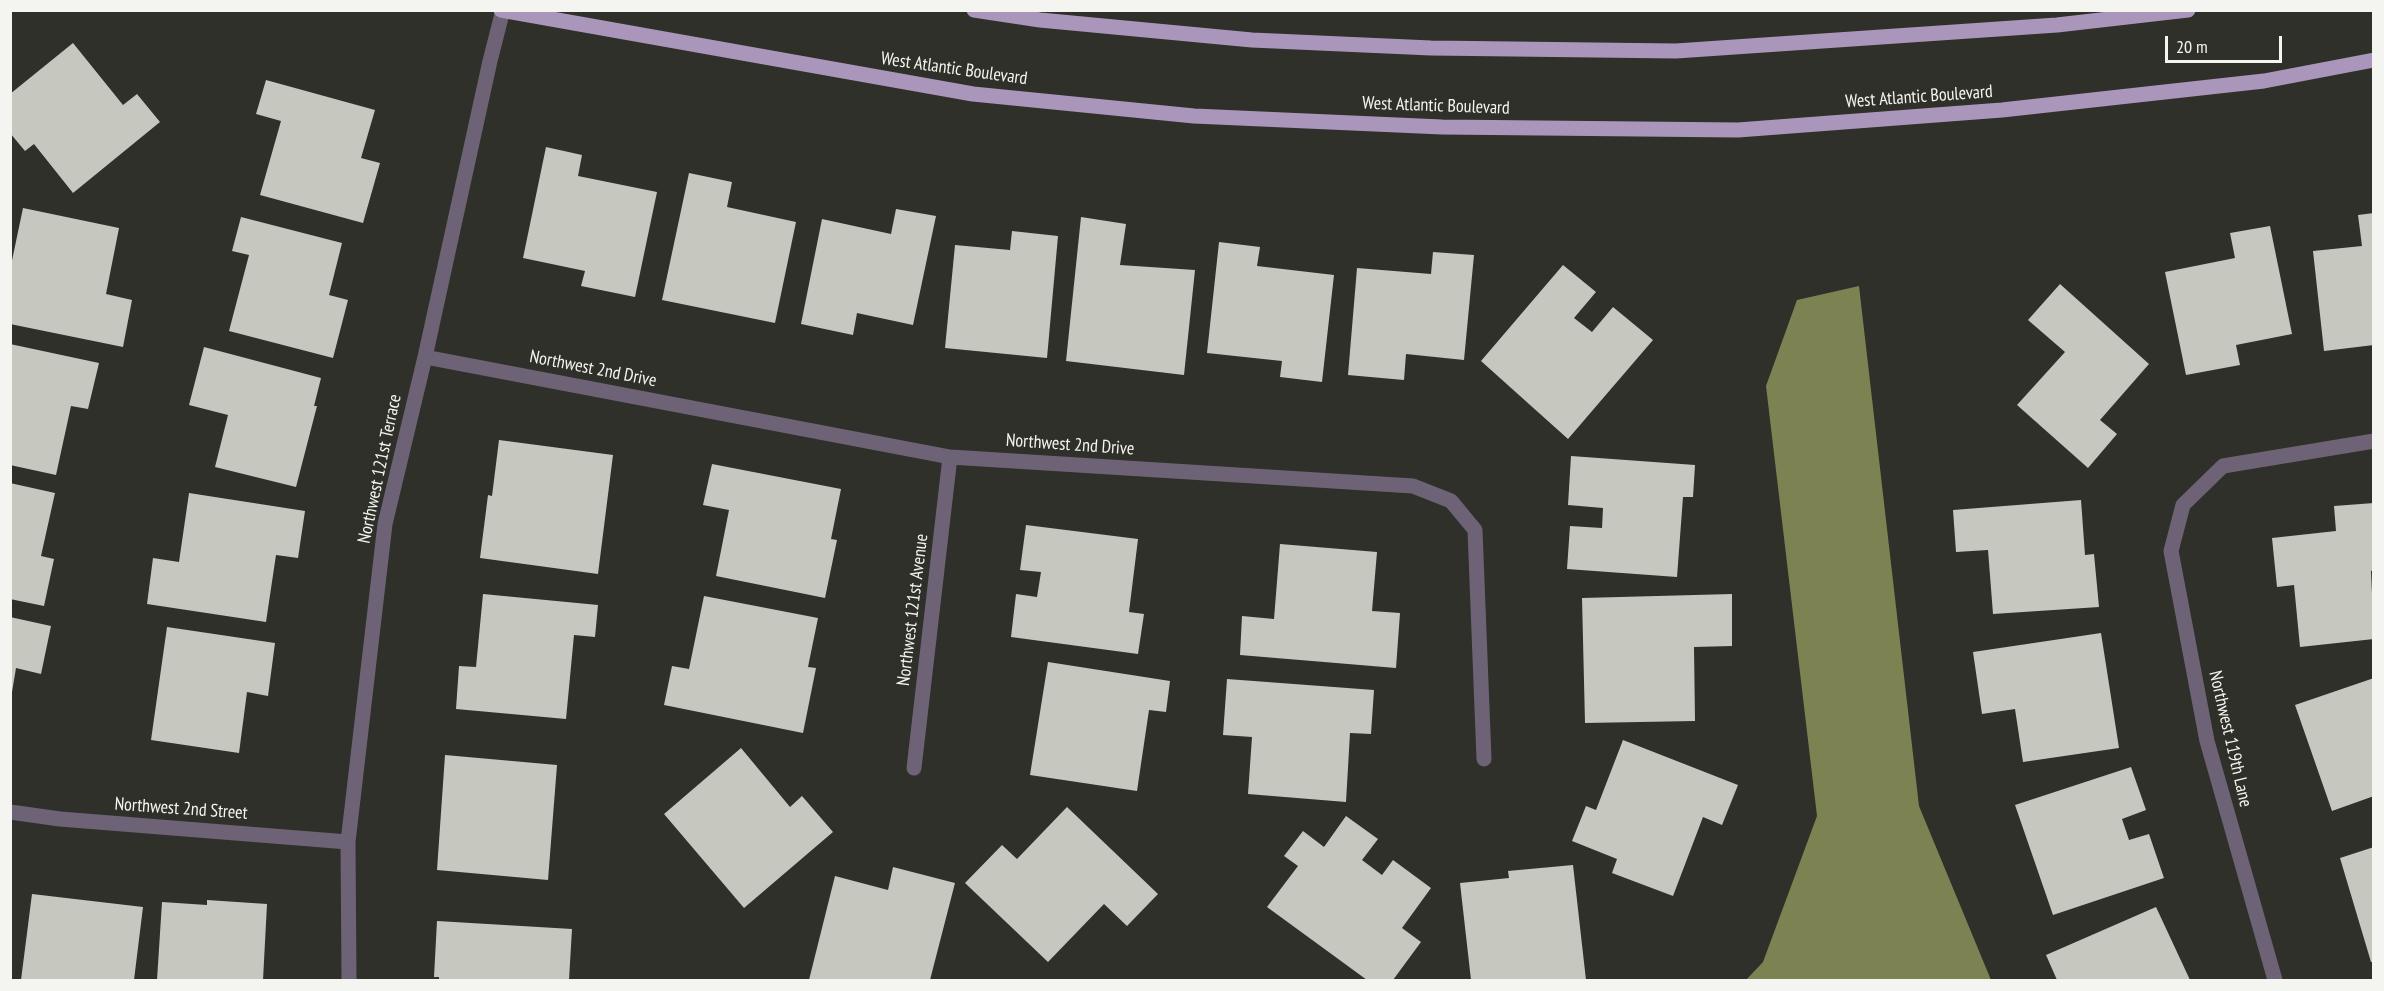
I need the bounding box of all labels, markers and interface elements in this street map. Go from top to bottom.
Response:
scale bar [2168,24,2285,62]
text: 20 m [2176,35,2208,58]
street label: West Atlantic Boulevard [879,48,1029,90]
street label: West Atlantic Boulevard [1845,81,1993,113]
street label: West Atlantic Boulevard [1362,93,1510,119]
street label: Northwest 2nd Drive [528,346,658,392]
street label: Northwest 121st Terrace [354,393,406,545]
street label: Northwest 2nd Drive [1005,430,1135,460]
street label: Northwest 121st Avenue [893,533,933,687]
street label: Northwest 119th Lane [2204,669,2256,809]
street label: Northwest 2nd Street [114,794,248,824]

